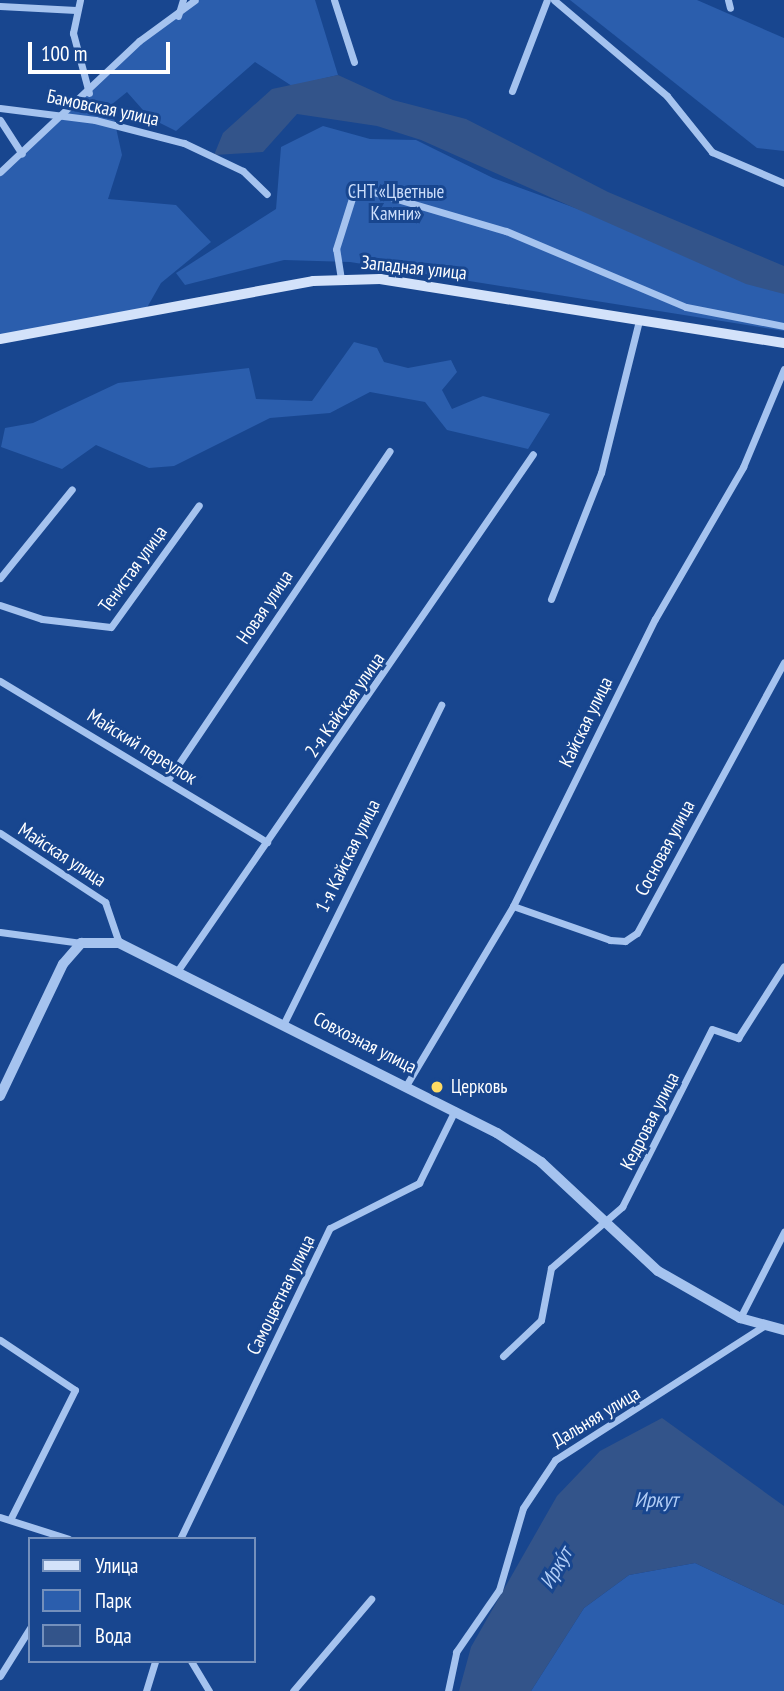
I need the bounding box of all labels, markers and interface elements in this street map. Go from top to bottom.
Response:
scale bar [32,28,173,72]
text: 100 m [41,40,87,67]
street label: Бамовская улица [45,85,161,131]
park label: СНТ «Цветные Камни» [347,181,445,225]
street label: Западная улица [360,251,468,285]
street label: Тенистая улица [94,521,172,617]
street label: Новая улица [232,566,298,648]
street label: 2-я Кайская улица [300,648,390,762]
street label: Кайская улица [554,673,618,771]
street label: Майский переулок [83,704,201,790]
street label: 1-я Кайская улица [311,796,385,916]
street label: Сосновая улица [630,796,700,900]
street label: Майская улица [14,818,110,892]
street label: Совхозная улица [310,1007,420,1079]
street label: Кедровая улица [616,1068,684,1174]
place label: Церковь [451,1076,507,1098]
marker: Церковь [429,1079,445,1095]
street label: Самоцветная улица [242,1231,320,1359]
street label: Дальняя улица [548,1382,644,1452]
water label: Иркут [634,1487,678,1513]
legend [28,1537,256,1663]
water label: Ирку́т [534,1543,578,1593]
text: Улица [95,1552,138,1579]
text: Парк [95,1587,132,1614]
text: Вода [95,1622,132,1649]

